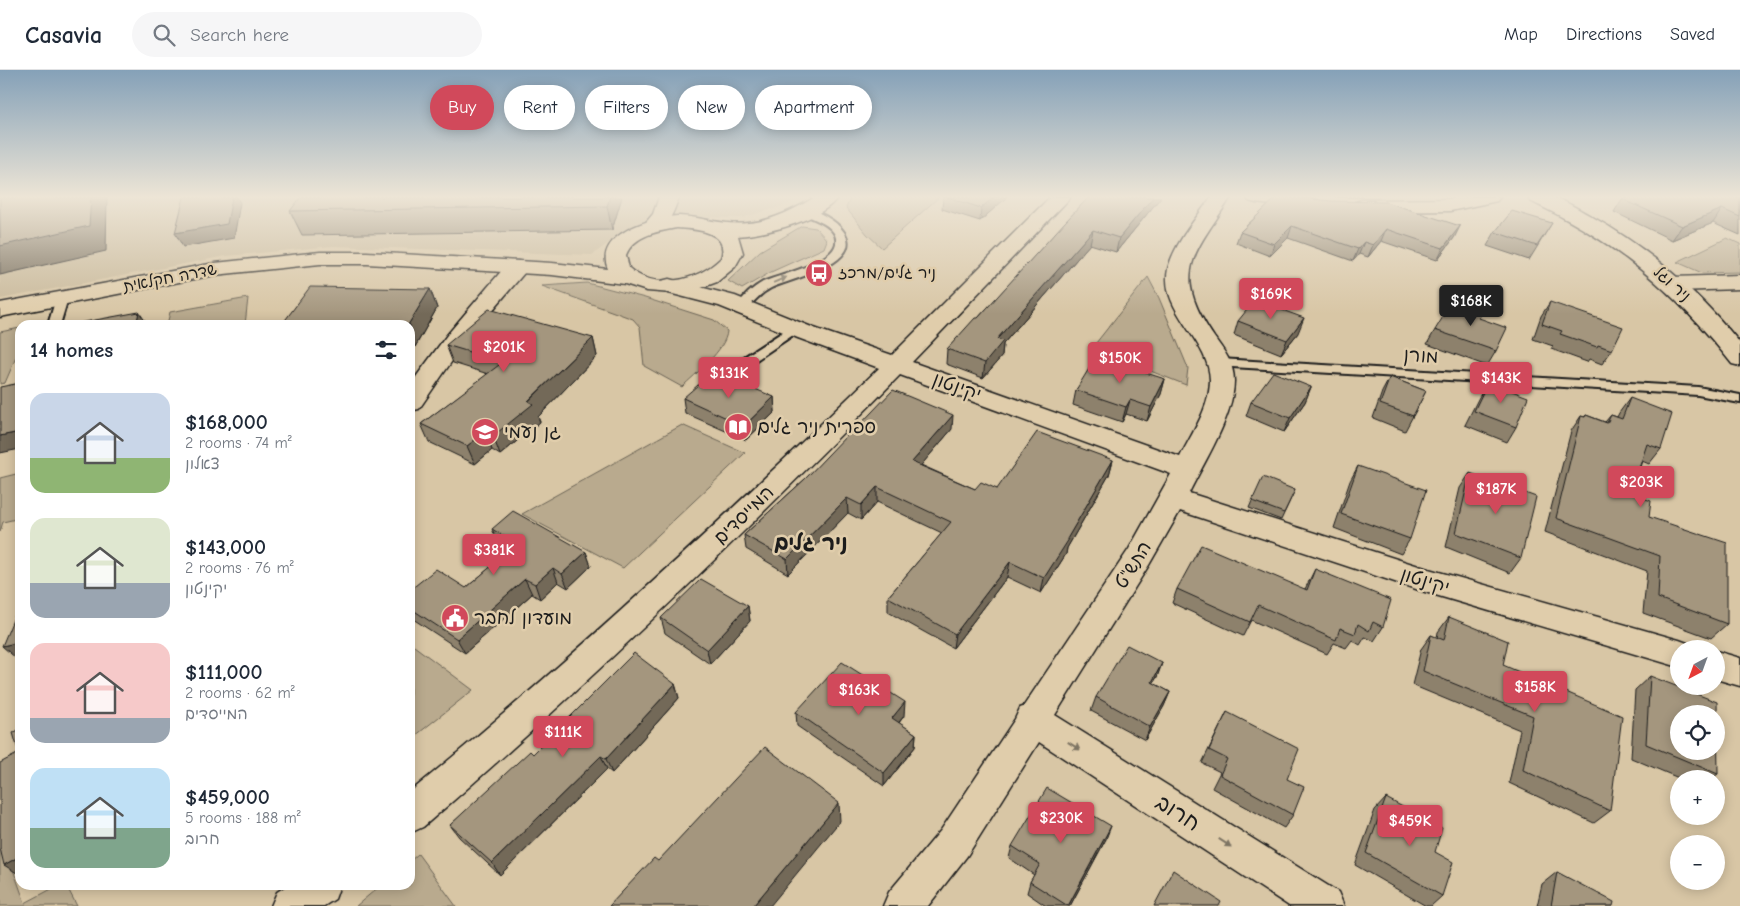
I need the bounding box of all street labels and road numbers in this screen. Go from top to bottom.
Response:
street label: שדרה חקלאית [121,260,219,297]
street label: ניר וגל [1650,263,1694,305]
street label: מורן [1403,344,1439,369]
street label: יקינטון [929,368,984,407]
street label: המייסדים [710,481,778,549]
street label: התש"ט [1110,537,1156,593]
street label: יקינטון [1398,563,1452,600]
street label: חרוב [1151,789,1205,837]

